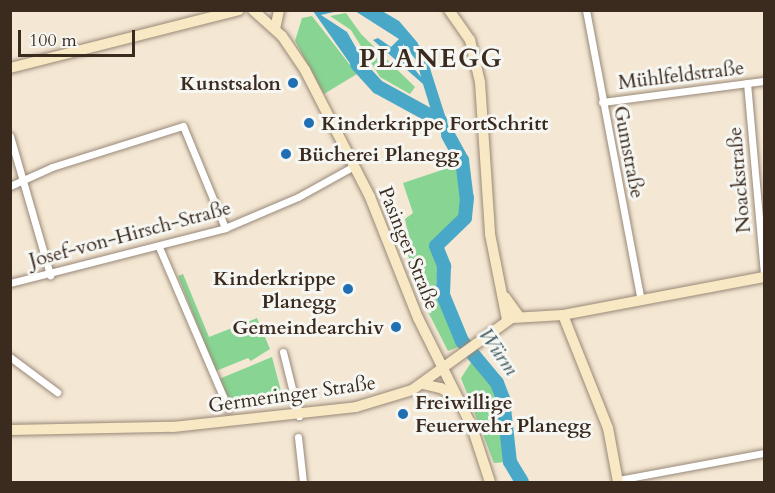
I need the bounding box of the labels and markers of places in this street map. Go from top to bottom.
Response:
place label: Kunstsalon [180,71,281,95]
marker: Kunstsalon [286,76,300,90]
place label: Kinderkrippe FortSchritt [321,111,548,135]
marker: Kinderkrippe FortSchritt [302,116,316,130]
place label: Bücherei Planegg [298,142,459,166]
marker: Bücherei Planegg [279,147,293,161]
place label: Kinderkrippe Planegg [213,266,336,313]
marker: Kinderkrippe Planegg [341,282,355,296]
place label: Gemeindearchiv [232,315,384,339]
marker: Gemeindearchiv [389,320,403,334]
place label: Freiwillige Feuerwehr Planegg [415,390,591,437]
marker: Freiwillige Feuerwehr Planegg [396,407,410,421]

